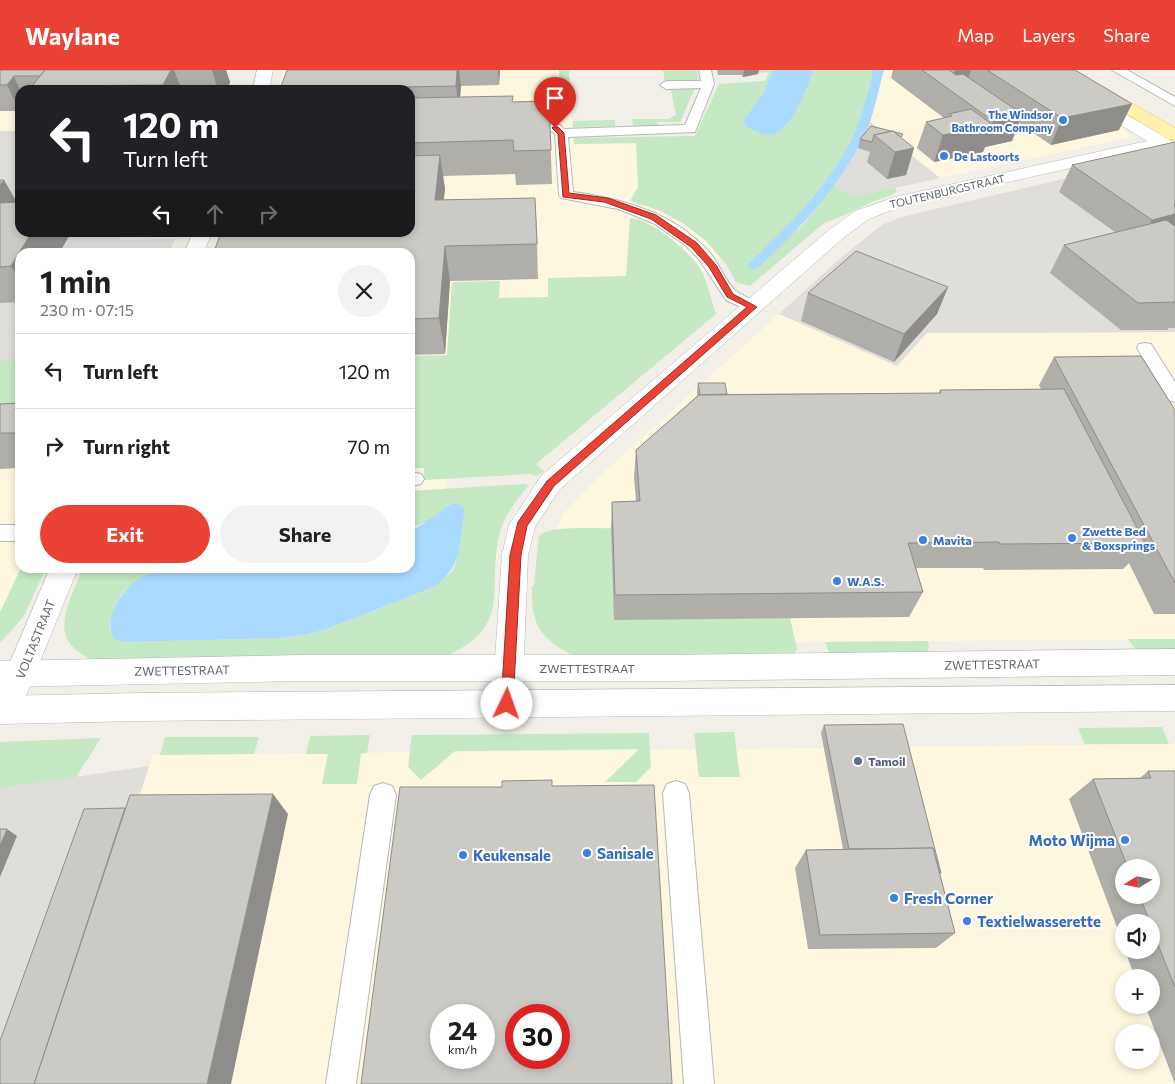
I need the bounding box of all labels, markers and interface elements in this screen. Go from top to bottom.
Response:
text: Waylane [25,21,120,50]
text: Map [957,24,994,46]
text: Layers [1022,24,1075,46]
text: Share [1103,24,1150,46]
pin [534,77,576,128]
icon: arrive [541,84,569,112]
text: 120 m [123,102,219,145]
icon: left [40,105,105,170]
place label: The Windsor Bathroom Company [951,108,1053,134]
marker: The Windsor Bathroom Company [1057,114,1069,126]
text: Turn left [123,145,208,172]
marker: De Lastoorts [938,150,950,162]
place label: De Lastoorts [954,150,1019,163]
street label: TOUTENBURGSTRAAT [888,171,1006,211]
icon: left [148,200,176,228]
icon: ahead [201,200,229,228]
icon: right [254,200,282,228]
text: 1 min [40,262,111,299]
button: close [338,265,390,317]
text: 230 m · 07:15 [40,300,134,319]
icon: left [40,357,68,385]
text: Turn left [83,360,158,383]
text: 120 m [339,360,390,383]
icon: right [40,432,68,460]
text: Turn right [83,435,170,458]
text: 70 m [347,435,390,458]
button: Exit [40,505,210,563]
button: Share [220,505,390,563]
place label: Zwette Bed & Boxsprings [1082,524,1156,552]
marker: Zwette Bed & Boxsprings [1066,532,1078,544]
place label: Mavita [933,533,972,547]
marker: Mavita [917,534,929,546]
place label: W.A.S. [847,574,884,588]
marker: W.A.S. [831,575,843,587]
street label: VOLTASTRAAT [13,597,57,681]
street label: ZWETTESTRAAT [944,656,1040,672]
street label: ZWETTESTRAAT [539,661,635,675]
street label: ZWETTESTRAAT [134,662,230,678]
position arrow [480,677,532,729]
place label: Tamoil [868,754,906,768]
marker: Tamoil [852,755,864,767]
place label: Moto Wijma [1029,831,1115,849]
marker: Moto Wijma [1119,834,1131,846]
place label: Sanisale [597,844,654,862]
place label: Keukensale [473,846,551,864]
marker: Sanisale [581,847,593,859]
marker: Keukensale [457,849,469,861]
north arrow [1115,859,1160,904]
map controls [1115,859,1160,1069]
place label: Fresh Corner [904,889,993,907]
marker: Fresh Corner [888,892,900,904]
place label: Textielwasserette [977,912,1101,930]
button: sound [1115,914,1160,959]
marker: Textielwasserette [961,915,973,927]
button: + [1115,969,1160,1014]
speed limit sign: 30 [505,1004,570,1069]
text: 24 [448,1015,477,1045]
button: − [1115,1024,1160,1069]
text: km/h [448,1042,477,1056]

